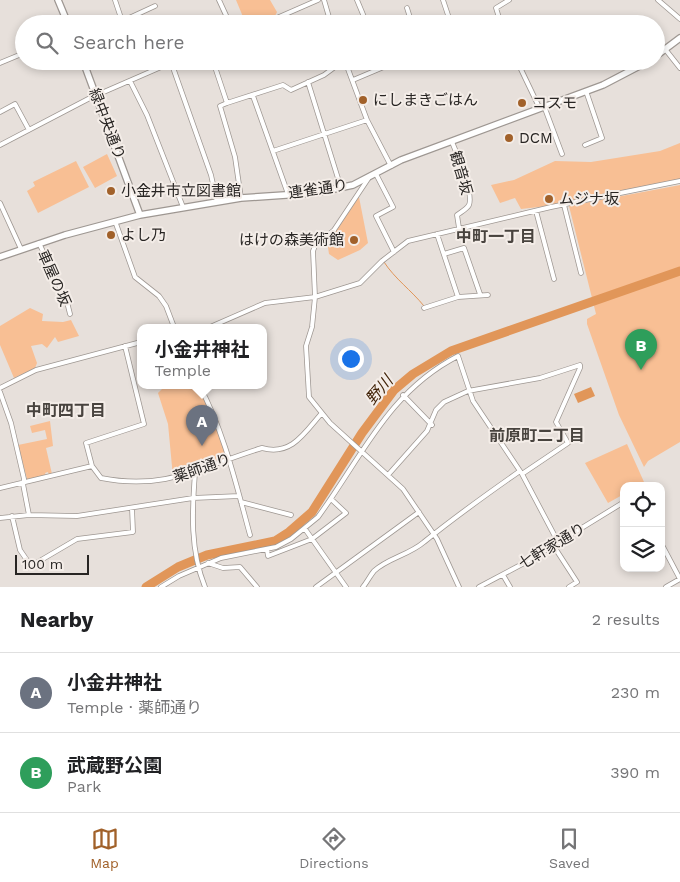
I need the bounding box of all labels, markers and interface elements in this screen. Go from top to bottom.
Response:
search box [15,15,665,70]
icon: search [33,29,61,57]
text: Search here [73,31,184,54]
street label: 緑中央通り [85,86,129,162]
place label: にしまきごはん [373,91,478,109]
marker: にしまきごはん [357,94,369,106]
place label: コスモ [532,94,577,112]
marker: コスモ [516,97,528,109]
place label: DCM [519,129,553,147]
marker: DCM [503,132,515,144]
street label: 観音坂 [446,149,476,197]
street label: 連雀通り [287,176,349,202]
place label: 小金井市立図書館 [121,182,241,200]
marker: 小金井市立図書館 [105,185,117,197]
place label: ムジナ坂 [559,190,619,208]
marker: ムジナ坂 [543,193,555,205]
place label: よし乃 [121,226,166,244]
district label: 中町一丁目 [456,227,536,246]
marker: よし乃 [105,229,117,241]
place label: はけの森美術館 [239,231,344,249]
marker: はけの森美術館 [348,234,360,246]
street label: 車屋の坂 [34,247,74,309]
popup [137,324,267,389]
pin: B [625,329,657,370]
text: 小金井神社 [154,338,250,361]
your location [338,346,364,372]
text: Temple [154,361,211,380]
water label: 野川 [361,370,398,408]
district label: 中町四丁目 [26,401,106,420]
pin: A [186,405,218,446]
district label: 前原町二丁目 [489,426,585,445]
street label: 薬師通り [171,450,233,486]
map controls [620,482,665,572]
button: locate [620,482,665,527]
street label: 七軒家通り [515,519,589,573]
button: layers [620,527,665,572]
scale bar [15,552,89,575]
text: 100 m [22,556,63,572]
text: Nearby [20,607,93,632]
text: 2 results [592,610,660,629]
text: 小金井神社 [67,671,162,694]
text: A [31,683,41,702]
text: 230 m [611,683,660,702]
text: Temple · 薬師通り [67,698,202,717]
text: 武蔵野公園 [67,754,162,777]
text: B [31,763,41,782]
text: 390 m [610,763,660,782]
text: Park [67,777,101,796]
tab: Map [90,825,119,871]
tab: Directions [299,825,369,871]
tab: Saved [549,825,590,871]

